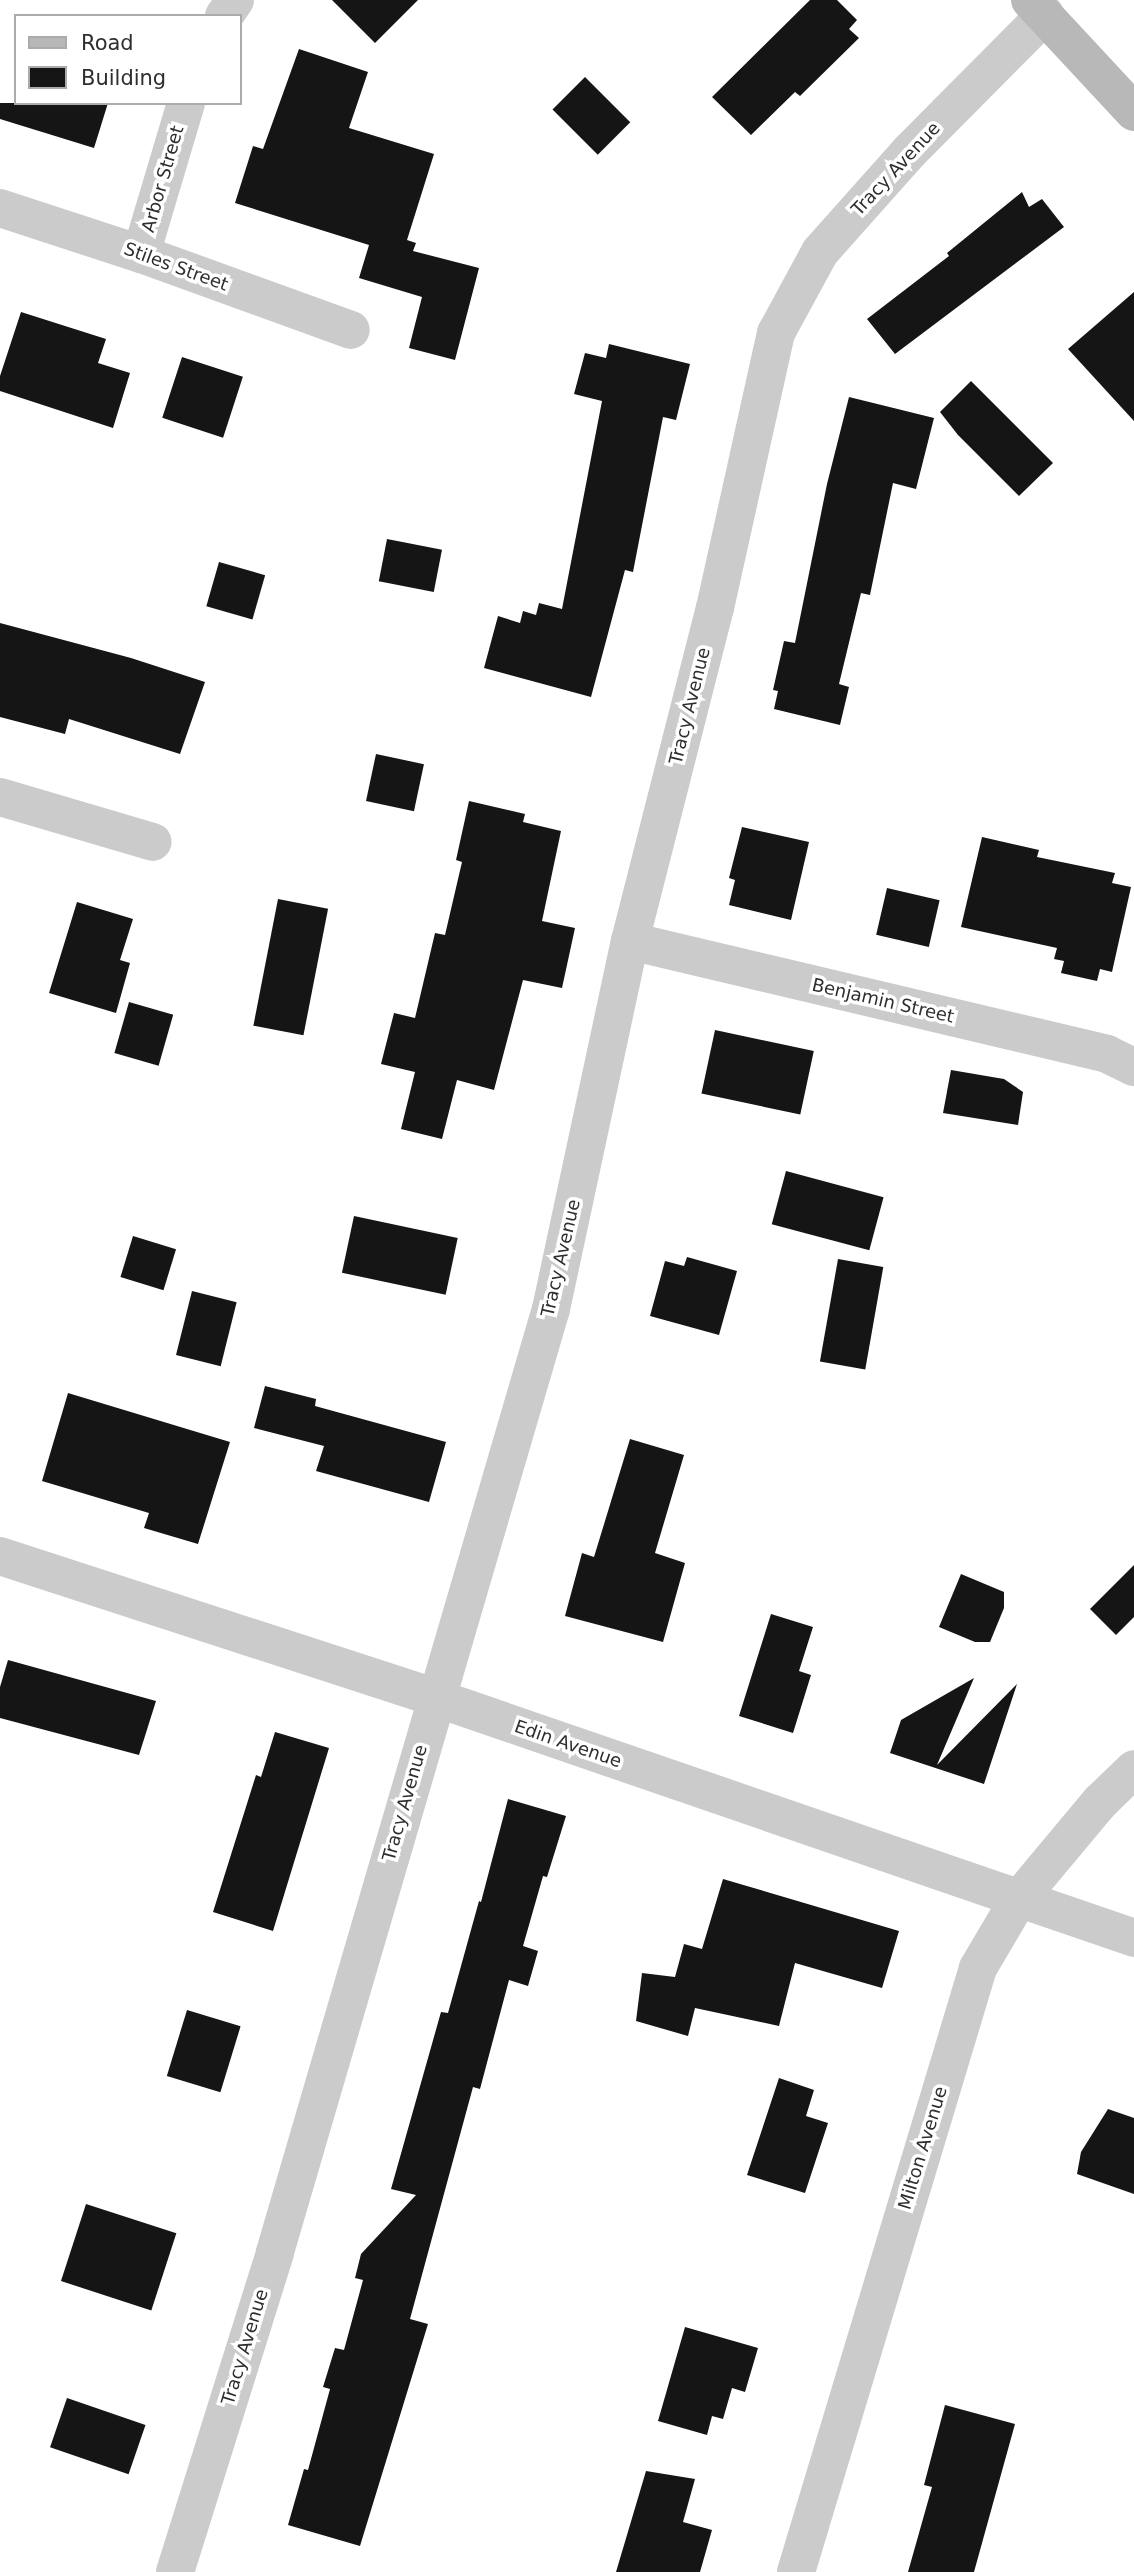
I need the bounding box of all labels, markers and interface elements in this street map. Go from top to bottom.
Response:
legend [14,14,242,105]
text: Road [81,31,134,55]
text: Building [81,66,166,90]
street label: Tracy Avenue [847,118,945,220]
street label: Arbor Street [137,123,189,235]
street label: Stiles Street [121,238,231,296]
street label: Tracy Avenue [665,645,715,767]
street label: Benjamin Street [810,974,956,1028]
street label: Tracy Avenue [537,1197,585,1319]
street label: Edin Avenue [512,1716,624,1772]
street label: Tracy Avenue [378,1742,432,1864]
street label: Milton Avenue [894,2084,952,2212]
street label: Tracy Avenue [217,2286,273,2408]

